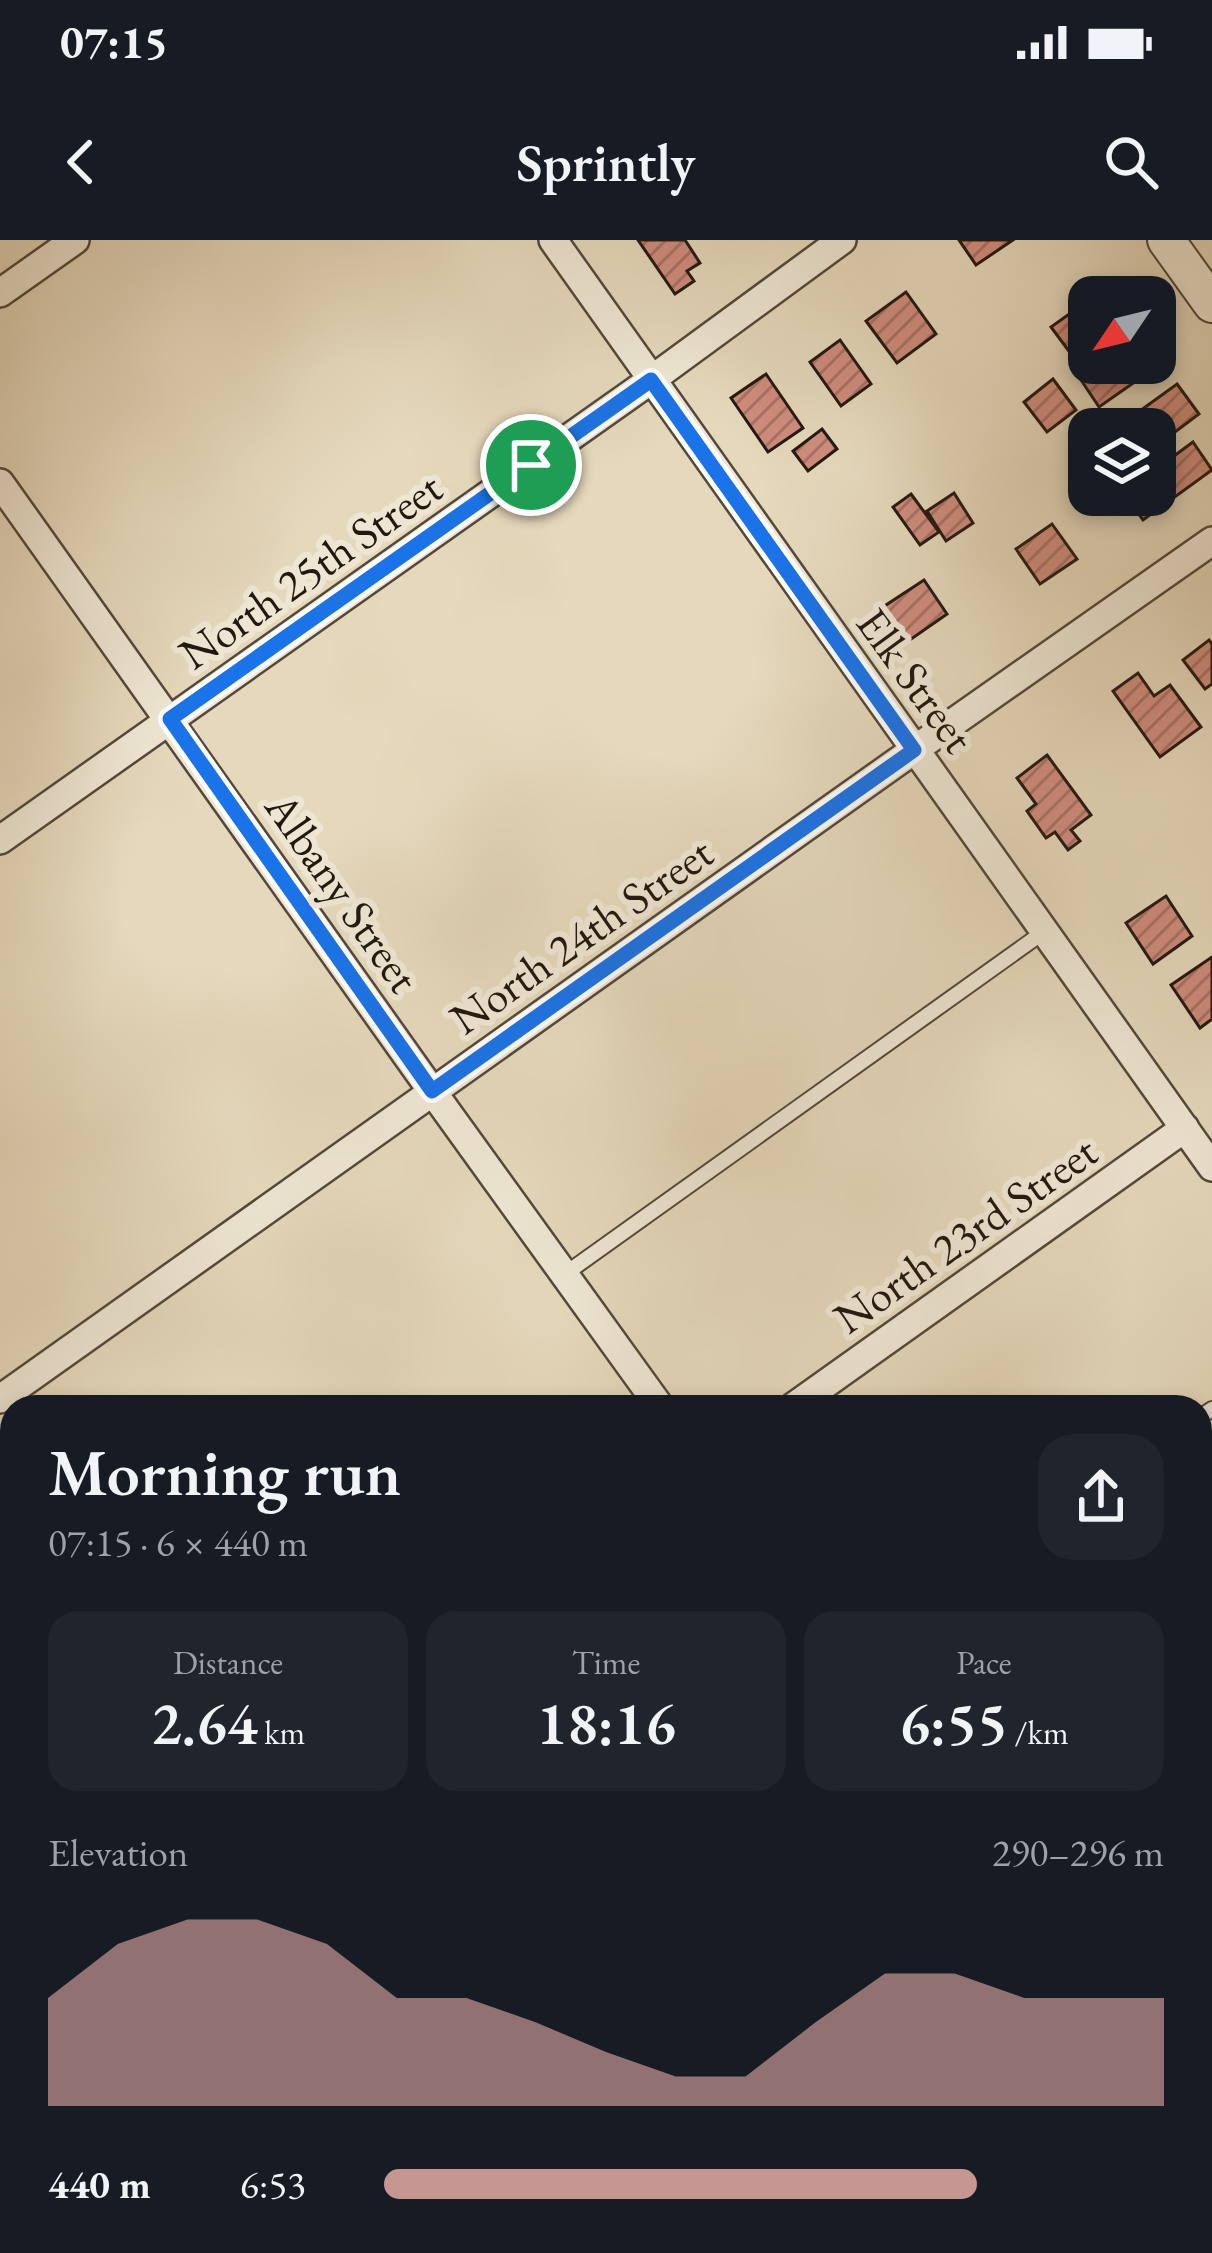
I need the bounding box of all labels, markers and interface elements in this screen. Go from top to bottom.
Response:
text: 07:15 [60,13,168,71]
text: Sprintly [516,127,696,197]
icon: back [48,129,114,195]
icon: search [1098,129,1164,195]
north arrow [1068,276,1176,384]
map controls [1068,276,1176,516]
button: layers [1068,408,1176,516]
pin [480,414,582,516]
icon: arrive [498,432,564,498]
street label: North 25th Street [167,458,453,682]
street label: Elk Street [844,596,988,764]
street label: Albany Street [252,780,433,1004]
street label: North 24th Street [438,823,724,1047]
street label: North 23rd Street [822,1122,1108,1346]
text: Morning run [48,1429,401,1515]
button: share [1038,1434,1164,1560]
text: 07:15 · 6 × 440 m [48,1517,308,1568]
text: Distance [173,1641,283,1684]
text: Time [572,1641,640,1684]
text: Pace [956,1641,1012,1684]
text: 2.64 [151,1684,258,1762]
text: 18:16 [536,1684,676,1762]
text: 6:55 [899,1684,1008,1762]
text: km [258,1711,305,1754]
text: /km [1008,1711,1069,1754]
text: Elevation [48,1827,188,1878]
text: 290–296 m [992,1827,1164,1878]
text: 440 m [48,2159,151,2210]
text: 6:53 [240,2159,306,2210]

